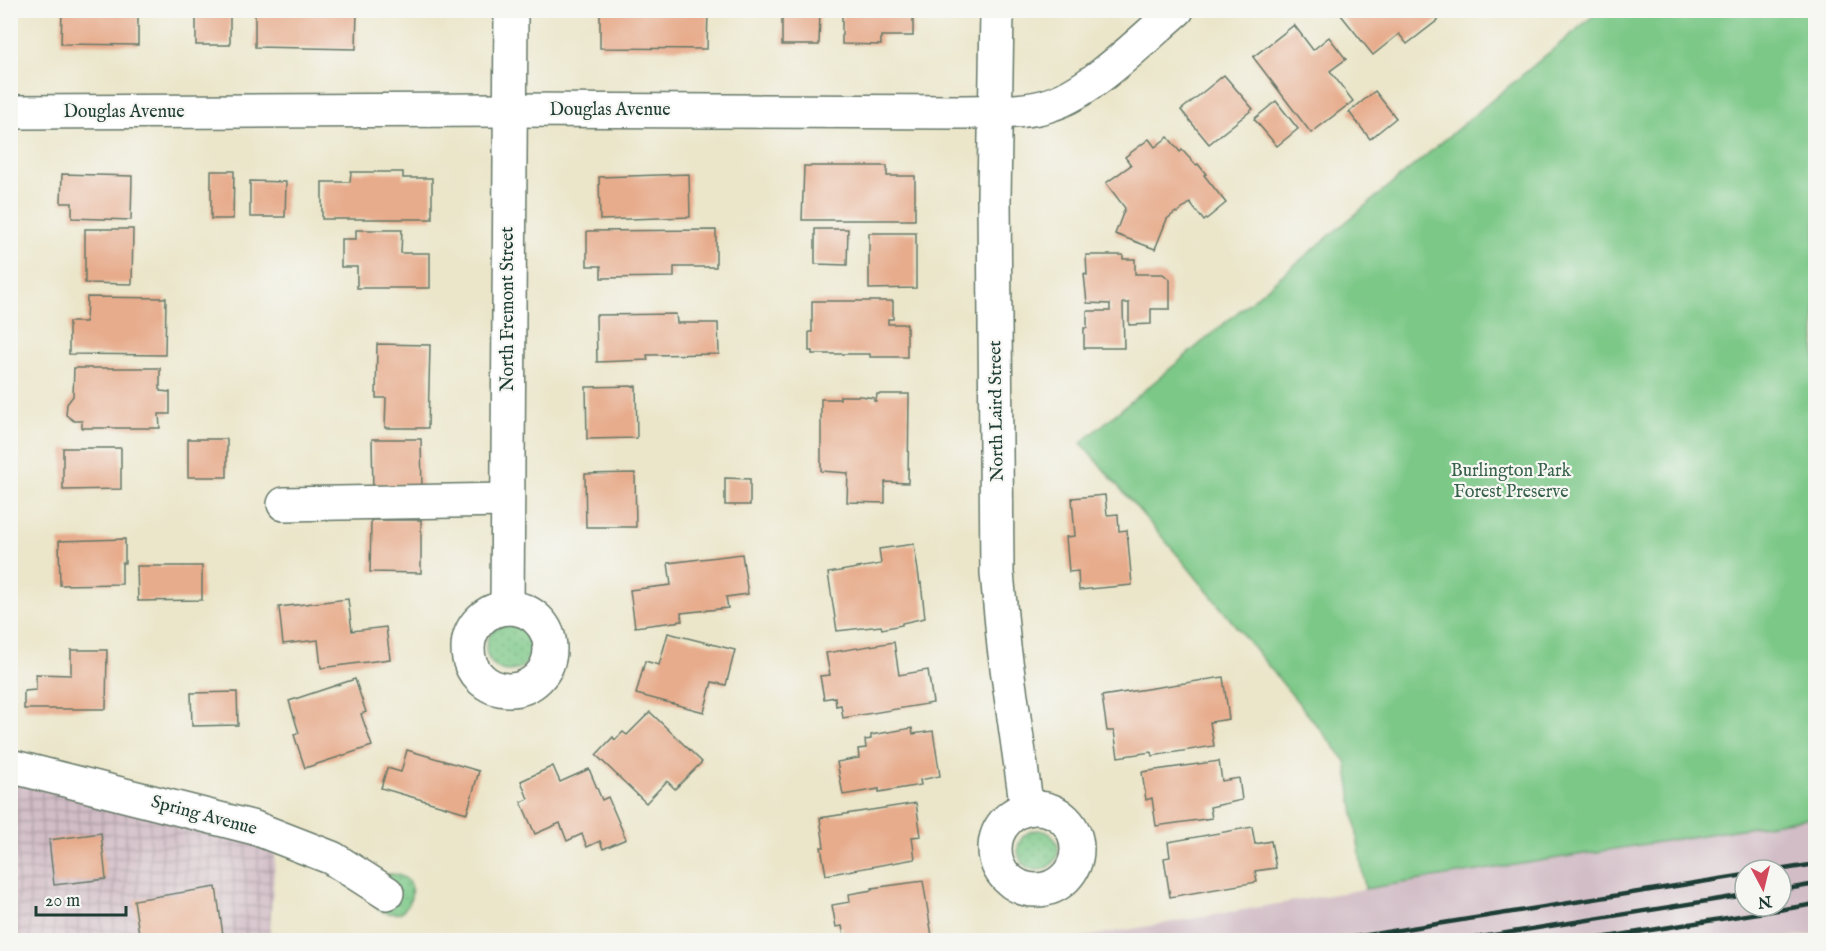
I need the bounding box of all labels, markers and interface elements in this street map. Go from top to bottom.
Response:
street label: Douglas Avenue [549,99,671,122]
street label: Douglas Avenue [63,101,185,124]
street label: North Fremont Street [497,227,520,391]
street label: North Laird Street [984,340,1010,482]
park label: Burlington Park Forest Preserve [1451,460,1572,504]
street label: Spring Avenue [149,791,259,841]
north arrow [1733,858,1793,918]
scale bar [36,879,126,917]
text: 20 m [45,890,80,913]
text: N [1756,890,1774,912]

